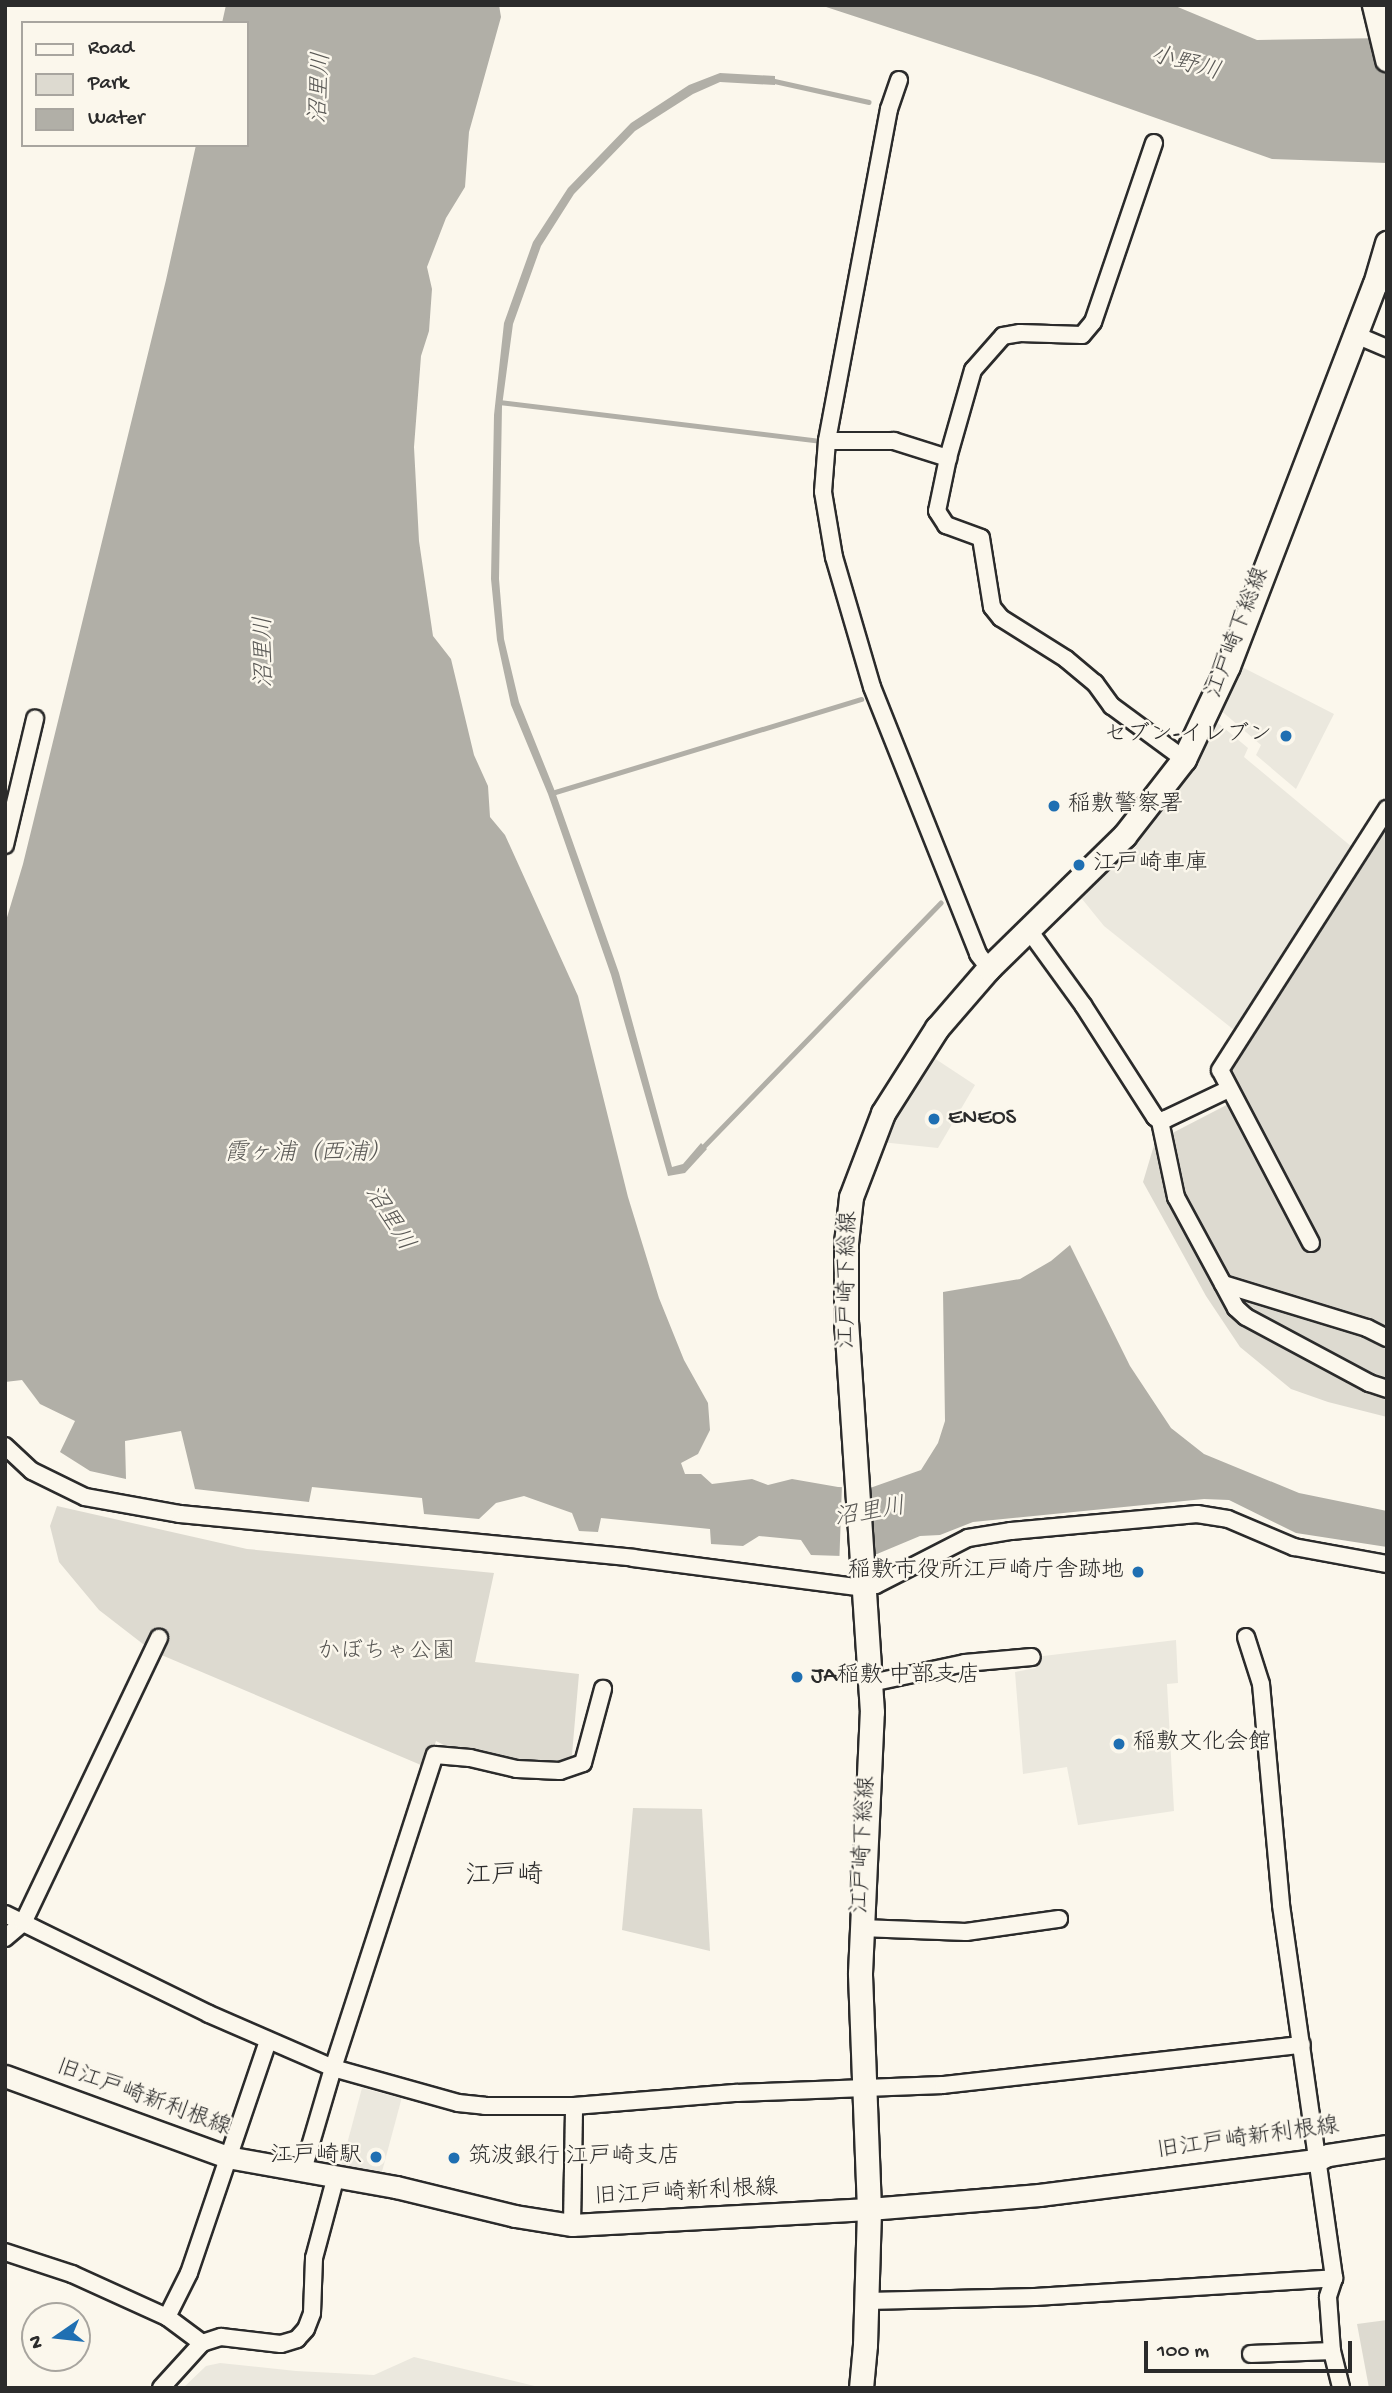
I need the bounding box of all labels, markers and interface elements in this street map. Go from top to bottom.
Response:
legend [21,21,248,147]
text: Road [88,37,134,62]
water label: 小野川 [1146,42,1224,88]
water label: 沼里川 [306,51,338,125]
text: Park [88,72,128,97]
text: Water [88,107,144,132]
street label: 江戸崎下総線 [1201,564,1277,702]
water label: 沼里川 [251,616,281,688]
place label: セブン-イレブン [1104,722,1272,750]
marker: セブン-イレブン [1278,728,1294,744]
place label: 稲敷警察署 [1068,792,1183,820]
marker: 稲敷警察署 [1046,798,1062,814]
place label: 江戸崎車庫 [1093,851,1208,879]
marker: 江戸崎車庫 [1071,857,1087,873]
place label: ENEOS [948,1105,1016,1133]
marker: ENEOS [926,1111,942,1127]
water label: 霞ヶ浦（西浦） [224,1141,392,1169]
water label: 沼里川 [357,1181,419,1257]
street label: 江戸崎下総線 [834,1211,864,1349]
water label: 沼里川 [832,1494,908,1534]
place label: 稲敷市役所江戸崎庁舎跡地 [848,1558,1124,1586]
marker: 稲敷市役所江戸崎庁舎跡地 [1130,1564,1146,1580]
park label: かぼちゃ公園 [317,1639,455,1667]
place label: JA稲敷 中部支店 [811,1663,980,1691]
marker: JA稲敷 中部支店 [789,1669,805,1685]
place label: 稲敷文化会館 [1133,1730,1271,1758]
marker: 稲敷文化会館 [1111,1736,1127,1752]
street label: 江戸崎下総線 [848,1775,882,1915]
district label: 江戸崎 [465,1862,543,1894]
street label: 旧江戸崎新利根線 [52,2055,234,2143]
street label: 旧江戸崎新利根線 [1155,2114,1341,2166]
place label: 江戸崎駅 [270,2143,362,2171]
place label: 筑波銀行 江戸崎支店 [468,2144,680,2172]
marker: 江戸崎駅 [368,2149,384,2165]
marker: 筑波銀行 江戸崎支店 [446,2150,462,2166]
street label: 旧江戸崎新利根線 [593,2175,779,2213]
north arrow [21,2302,91,2372]
scale bar [1147,2326,1355,2370]
text: N [24,2333,50,2351]
text: 100 m [1157,2340,1209,2365]

